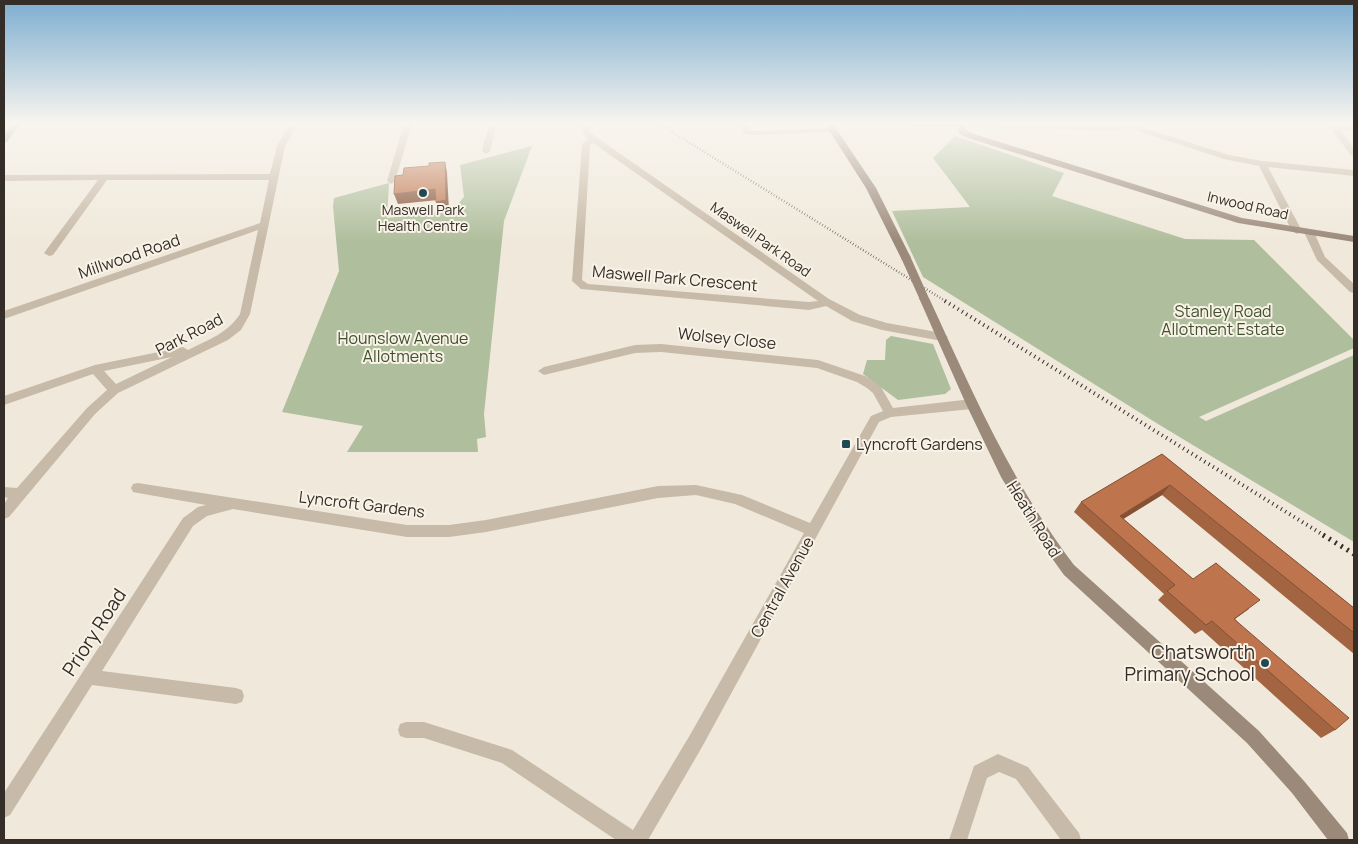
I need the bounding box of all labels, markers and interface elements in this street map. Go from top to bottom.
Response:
street label: Inwood Road [1205,186,1291,224]
marker: Maswell Park Health Centre [417,187,429,199]
street label: Maswell Park Road [707,197,815,281]
place label: Maswell Park Health Centre [378,200,468,235]
street label: Millwood Road [75,228,183,284]
street label: Maswell Park Crescent [591,260,759,296]
park label: Stanley Road Allotment Estate [1161,300,1285,340]
street label: Park Road [151,308,227,360]
street label: Wolsey Close [677,322,777,354]
park label: Hounslow Avenue Allotments [338,327,468,367]
place label: Lyncroft Gardens [856,433,983,455]
marker: Lyncroft Gardens [840,438,852,450]
street label: Heath Road [1002,477,1066,561]
street label: Lyncroft Gardens [298,485,426,523]
street label: Central Avenue [745,532,819,642]
street label: Priory Road [56,583,132,681]
place label: Chatsworth Primary School [1125,639,1255,687]
marker: Chatsworth Primary School [1259,657,1271,669]

